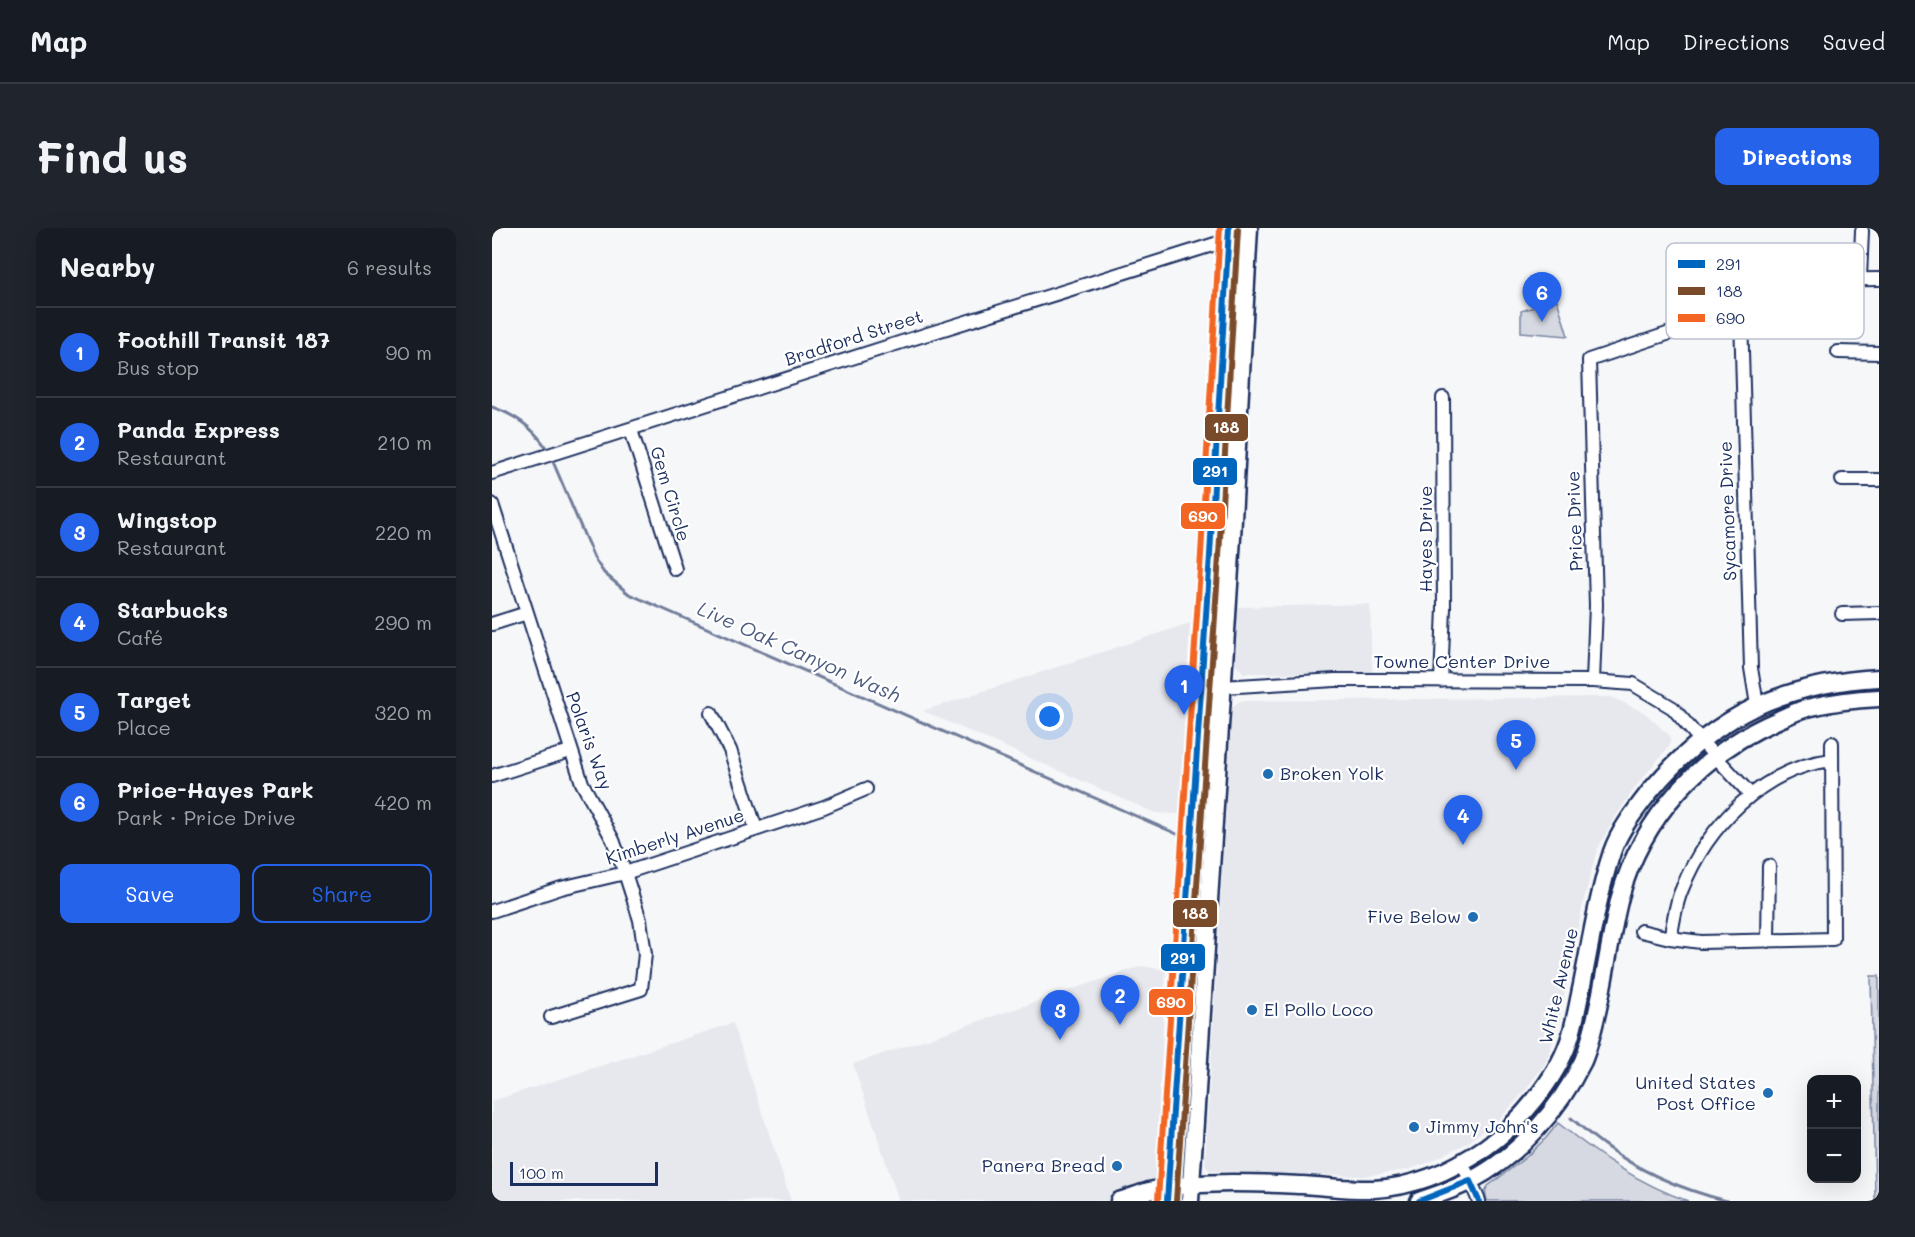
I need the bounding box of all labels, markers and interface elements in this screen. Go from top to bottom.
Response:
text: Map [30,23,87,59]
text: Map [1607,28,1650,55]
text: Directions [1683,28,1790,55]
text: Saved [1823,28,1885,55]
button: Directions [1715,128,1879,185]
text: Find us [36,129,188,184]
legend [1666,243,1864,339]
text: Nearby [60,250,155,284]
text: 291 [1716,253,1742,274]
text: 6 results [347,254,432,280]
pin: 6 [1522,272,1562,322]
text: 188 [1716,280,1743,301]
street label: Bradford Street [781,303,926,371]
text: 690 [1716,307,1745,328]
text: Foothill Transit 187 [117,325,330,354]
text: 1 [75,339,84,365]
text: 90 m [386,339,432,365]
text: Bus stop [117,354,199,380]
line badge: 188 [1204,413,1249,442]
text: Panda Express [117,415,280,444]
text: 188 [1213,416,1240,437]
text: 2 [74,429,85,455]
text: 210 m [377,429,432,455]
street label: Sycamore Drive [1713,441,1741,581]
street label: Gem Circle [645,443,697,544]
text: Restaurant [117,444,227,470]
line badge: 291 [1192,457,1238,486]
text: 291 [1202,460,1228,481]
street label: Price Drive [1560,470,1588,572]
street label: Hayes Drive [1413,486,1437,592]
line badge: 690 [1180,502,1226,530]
text: Wingstop [117,505,217,534]
text: 690 [1188,505,1218,526]
text: 3 [74,519,86,545]
text: 220 m [375,519,432,545]
text: Restaurant [117,534,227,560]
water label: Live Oak Canyon Wash [694,594,905,708]
text: Starbucks [117,595,228,624]
text: 4 [73,609,86,635]
text: 290 m [374,609,432,635]
text: Café [117,624,163,650]
street label: Towne Center Drive [1374,649,1550,673]
pin: 1 [1164,666,1204,715]
text: Target [117,685,191,714]
street label: Polaris Way [561,688,619,793]
text: 5 [74,699,85,725]
text: 320 m [374,699,432,725]
your location [1035,702,1064,731]
text: Place [117,714,171,740]
pin: 5 [1496,720,1536,770]
place label: Broken Yolk [1280,761,1384,785]
marker: Broken Yolk [1261,767,1275,781]
text: Price-Hayes Park [117,775,314,804]
text: 6 [73,789,86,815]
text: 420 m [374,789,432,815]
pin: 4 [1444,796,1482,845]
street label: Kimberly Avenue [602,802,747,870]
text: Park · Price Drive [117,804,296,830]
button: Save [60,864,240,923]
button: Share [252,864,432,923]
line badge: 188 [1172,899,1218,928]
text: 188 [1182,902,1209,923]
place label: Five Below [1368,904,1461,928]
marker: Five Below [1466,910,1480,924]
street label: White Avenue [1533,925,1583,1046]
line badge: 291 [1160,943,1206,972]
text: 291 [1170,947,1196,968]
pin: 2 [1100,976,1140,1025]
line badge: 690 [1148,988,1194,1016]
pin: 3 [1040,990,1080,1040]
text: 690 [1156,991,1186,1012]
place label: El Pollo Loco [1264,997,1373,1021]
marker: El Pollo Loco [1245,1003,1259,1017]
place label: United States Post Office [1635,1070,1756,1115]
map controls [1807,1075,1861,1183]
button: + [1807,1075,1861,1129]
marker: United States Post Office [1761,1086,1775,1100]
place label: Jimmy John's [1426,1114,1539,1138]
marker: Jimmy John's [1407,1120,1421,1134]
button: − [1807,1129,1861,1183]
place label: Panera Bread [982,1153,1105,1177]
scale bar [510,1159,658,1186]
marker: Panera Bread [1110,1159,1124,1173]
text: 100 m [519,1162,564,1183]

